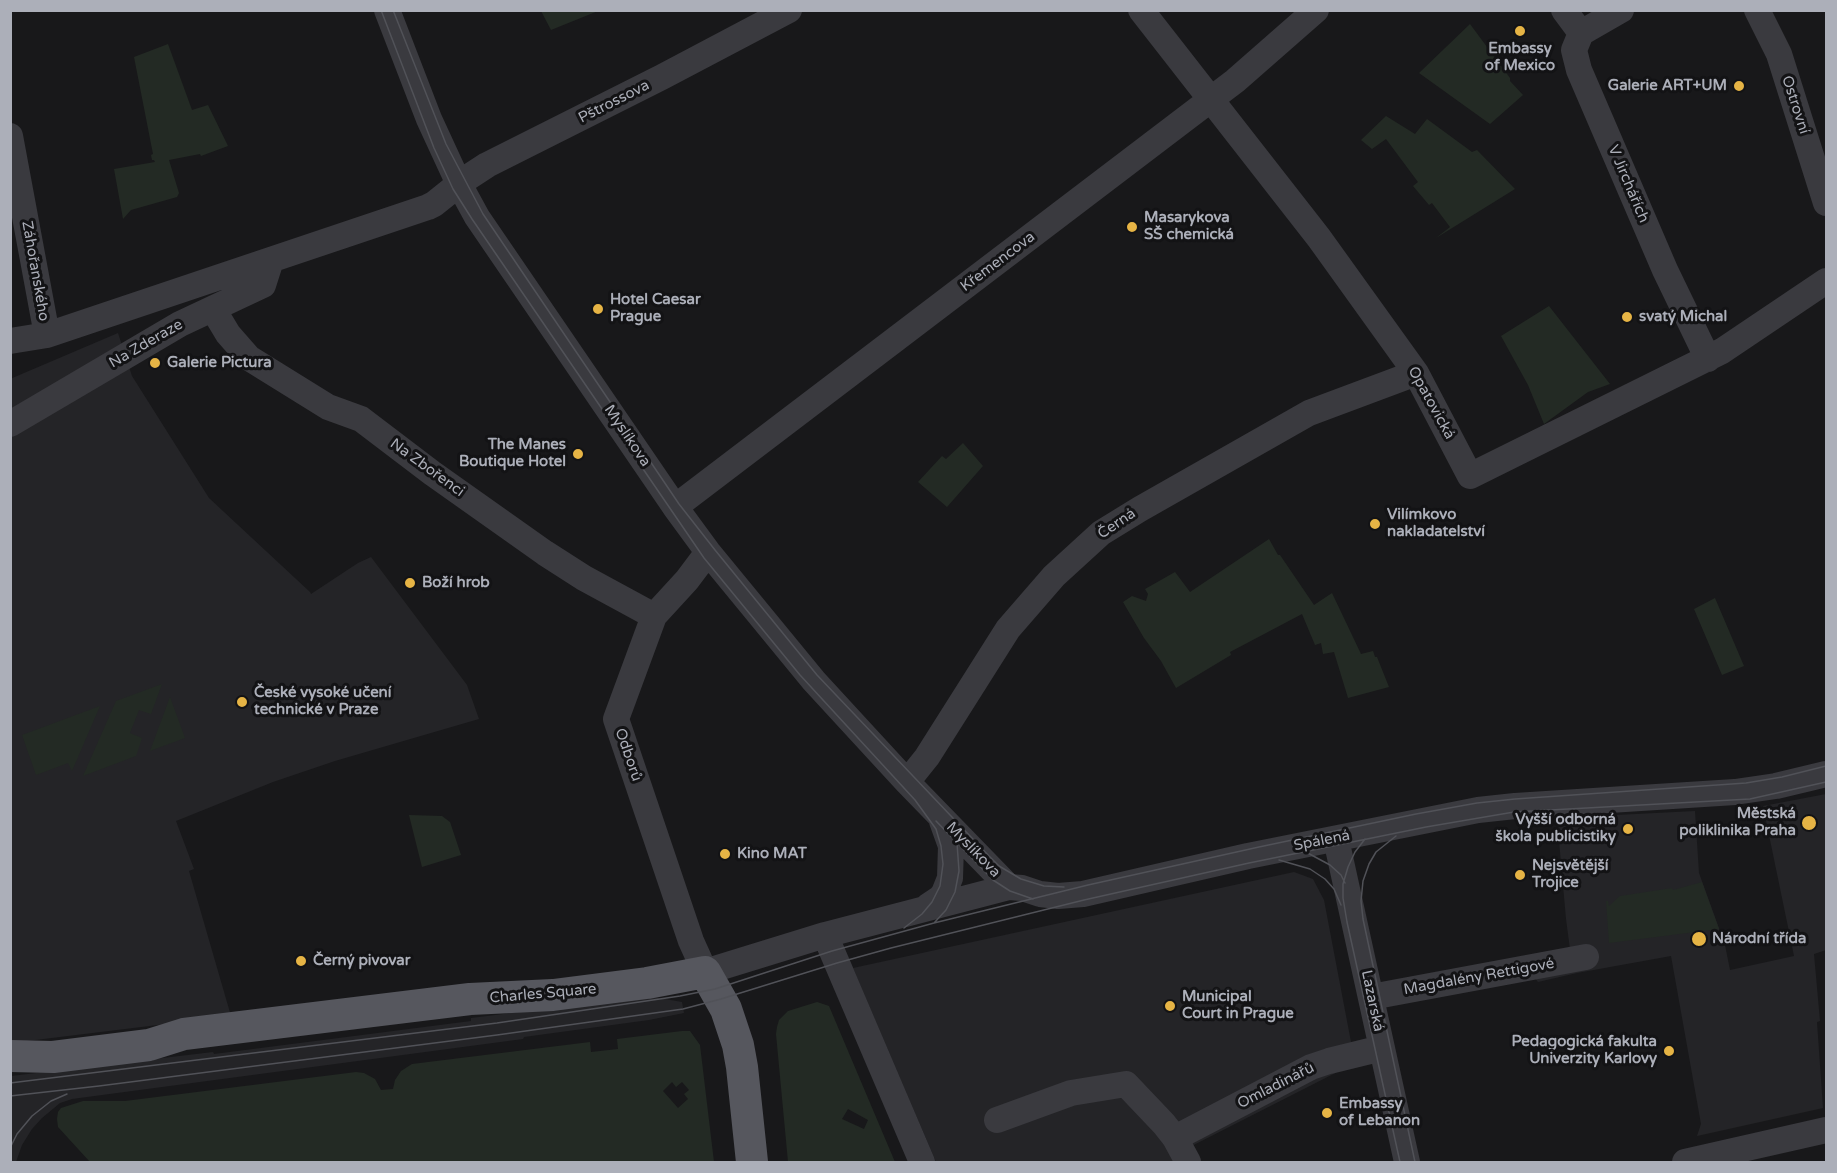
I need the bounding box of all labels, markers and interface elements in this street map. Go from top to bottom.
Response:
marker: Embassy of Mexico [1513,24,1527,38]
place label: Embassy of Mexico [1485,40,1555,75]
street label: Ostrovní [1777,74,1813,136]
street label: Pštrossova [576,76,652,128]
place label: Galerie ART+UM [1608,77,1727,95]
marker: Galerie ART+UM [1732,79,1746,93]
street label: V Jirchářích [1604,142,1652,226]
place label: Masarykova SŠ chemická [1144,209,1234,244]
street label: Záhořanského [17,219,53,323]
marker: Masarykova SŠ chemická [1125,220,1139,234]
street label: Křemencova [957,228,1039,296]
place label: Hotel Caesar Prague [610,291,701,326]
marker: Hotel Caesar Prague [591,302,605,316]
place label: svatý Michal [1639,308,1727,326]
marker: svatý Michal [1620,310,1634,324]
street label: Na Zderaze [106,316,186,372]
place label: Galerie Pictura [167,354,272,372]
marker: Galerie Pictura [148,356,162,370]
street label: Opatovická [1404,363,1458,443]
street label: Myslíkova [600,402,654,470]
street label: Na Zbořenci [386,435,468,501]
place label: The Manes Boutique Hotel [459,436,566,471]
marker: The Manes Boutique Hotel [571,447,585,461]
street label: Černá [1095,505,1139,543]
place label: Vilímkovo nakladatelství [1387,506,1485,541]
marker: Vilímkovo nakladatelství [1368,517,1382,531]
place label: Boží hrob [422,574,490,592]
marker: Boží hrob [403,576,417,590]
place label: České vysoké učení technické v Praze [254,684,391,719]
marker: České vysoké učení technické v Praze [235,695,249,709]
street label: Odborů [611,726,645,784]
place label: Městská poliklinika Praha [1679,805,1796,840]
place label: Vyšší odborná škola publicistiky [1495,811,1616,846]
marker: Městská poliklinika Praha [1800,814,1818,832]
street label: Myslíkova [942,818,1004,882]
marker: Vyšší odborná škola publicistiky [1621,822,1635,836]
street label: Spálená [1292,827,1352,855]
place label: Kino MAT [737,845,807,863]
marker: Kino MAT [718,847,732,861]
place label: Nejsvětější Trojice [1532,857,1608,892]
marker: Nejsvětější Trojice [1513,868,1527,882]
marker: Národní třída [1690,930,1708,948]
place label: Národní třída [1712,930,1806,948]
place label: Černý pivovar [313,952,410,970]
marker: Černý pivovar [294,954,308,968]
street label: Magdalény Rettigové [1402,955,1556,999]
street label: Lazarská [1357,969,1387,1033]
street label: Charles Square [489,980,597,1008]
place label: Municipal Court in Prague [1182,988,1294,1023]
marker: Municipal Court in Prague [1163,999,1177,1013]
place label: Pedagogická fakulta Univerzity Karlovy [1511,1033,1657,1068]
marker: Pedagogická fakulta Univerzity Karlovy [1662,1044,1676,1058]
street label: Omladinářů [1235,1059,1317,1113]
place label: Embassy of Lebanon [1339,1095,1420,1130]
marker: Embassy of Lebanon [1320,1106,1334,1120]

